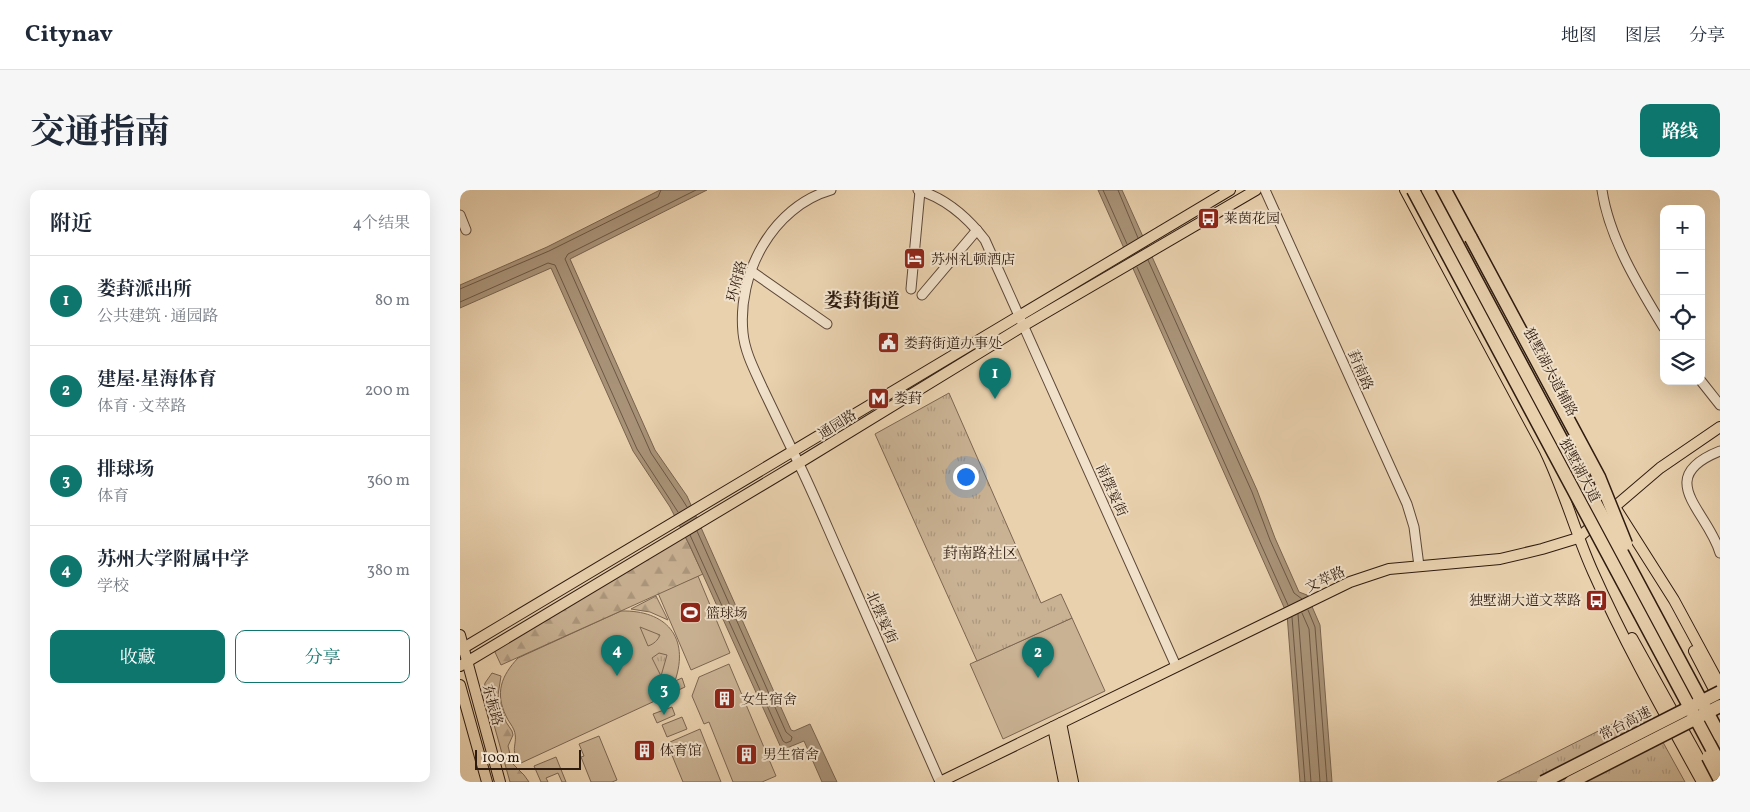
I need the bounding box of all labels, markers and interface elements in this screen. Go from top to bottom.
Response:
text: Citynav [25,18,113,52]
text: 地图 [1561,24,1597,49]
text: 图层 [1625,24,1661,49]
text: 分享 [1689,24,1725,49]
button: 路线 [1640,104,1720,157]
text: 交通指南 [30,110,170,158]
map controls [1660,205,1705,385]
button: + [1660,205,1705,250]
bus stop icon: 莱茵花园 [1196,206,1220,230]
text: 附近 [50,210,92,239]
place label: 莱茵花园 [1224,210,1280,229]
text: 4个结果 [352,213,410,235]
hotel icon: 苏州礼顿酒店 [903,247,927,271]
button: − [1660,250,1705,295]
place label: 苏州礼顿酒店 [931,251,1015,270]
street label: 环府路 [723,259,752,304]
text: 娄葑派出所 [97,277,192,303]
district label: 娄葑街道 [824,289,900,315]
text: 1 [63,290,69,312]
text: 80 m [375,290,410,312]
button: locate [1660,295,1705,340]
text: 公共建筑 · 通园路 [97,306,219,328]
street label: 独墅湖大道辅路 [1518,325,1581,420]
public building icon: 娄葑街道办事处 [876,331,900,355]
place label: 娄葑街道办事处 [904,335,1002,354]
button: layers [1660,340,1705,385]
street label: 葑南路 [1342,348,1377,394]
pin: 1 [979,358,1011,399]
text: 建屋·星海体育 [97,367,216,393]
text: 2 [62,380,70,402]
text: 200 m [365,380,410,402]
metro station icon: 娄葑 [866,386,890,410]
place label: 娄葑 [894,390,922,409]
text: 体育 · 文萃路 [97,396,187,418]
street label: 通园路 [815,406,861,444]
street label: 独墅湖大道 [1554,435,1603,506]
text: 排球场 [97,457,154,483]
street label: 南摆宴街 [1091,461,1131,520]
your location [953,464,979,490]
text: 3 [62,470,70,492]
text: 360 m [367,470,410,492]
text: 体育 [97,486,129,508]
district label: 葑南路社区 [942,544,1018,565]
text: 苏州大学附属中学 [97,547,249,573]
text: 4 [61,560,71,582]
text: 380 m [367,560,410,582]
street label: 文萃路 [1303,563,1349,598]
text: 学校 [97,576,129,598]
street label: 北摆宴街 [861,588,901,647]
bus stop icon: 独墅湖大道文萃路 [1585,588,1609,612]
place label: 独墅湖大道文萃路 [1469,592,1581,611]
sports icon: 篮球场 [678,601,702,625]
place label: 篮球场 [706,605,748,624]
button: 收藏 [50,630,225,683]
button: 分享 [235,630,410,683]
pin: 4 [601,635,633,676]
pin: 2 [1022,637,1054,678]
pin: 3 [648,674,680,715]
street label: 东振路 [477,683,506,728]
building icon: 女生宿舍 [713,687,737,711]
place label: 女生宿舍 [741,691,797,710]
street label: 常台高速 [1596,703,1655,746]
building icon: 体育馆 [632,738,656,762]
place label: 体育馆 [660,742,702,761]
building icon: 男生宿舍 [735,742,759,766]
place label: 男生宿舍 [763,746,819,765]
scale bar [475,747,581,770]
text: 100 m [482,749,520,768]

